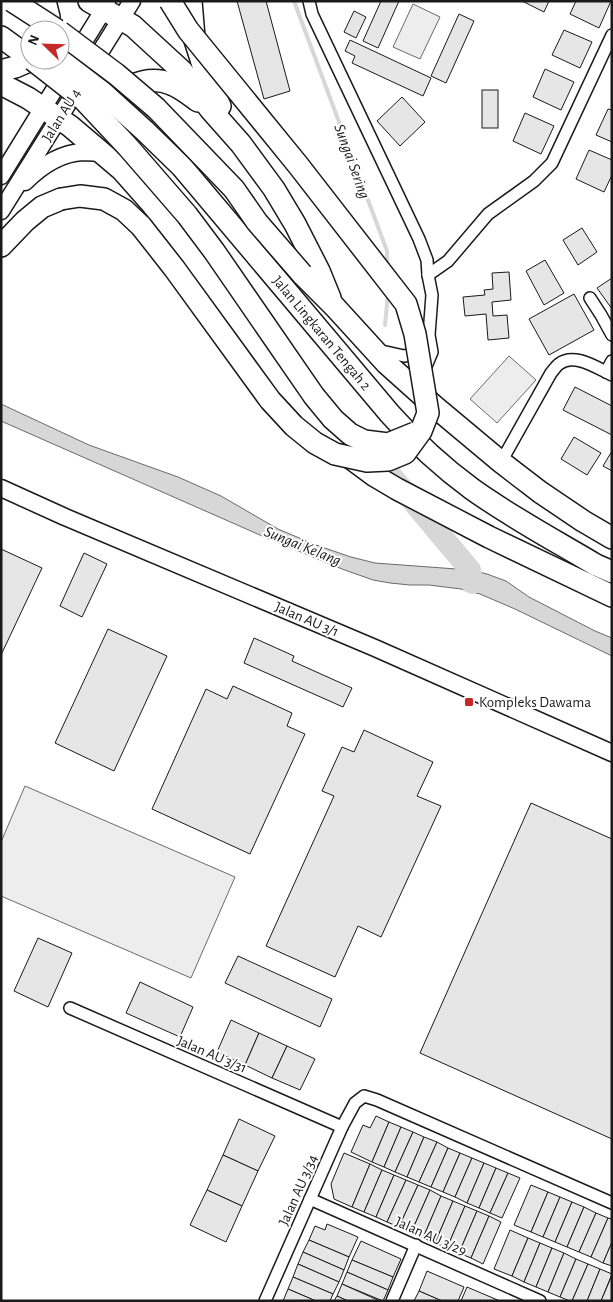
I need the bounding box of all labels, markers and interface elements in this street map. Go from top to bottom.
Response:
north arrow [20,20,70,70]
text: N [26,33,42,48]
street label: Jalan AU 4 [39,86,84,144]
water label: Sungai Sering [331,122,373,201]
street label: Jalan Lingkaran Tengah 2 [270,273,374,393]
water label: Sungai Kelang [262,523,343,569]
street label: Jalan AU 3/1 [273,599,341,640]
place label: Kompleks Dawama [479,695,591,710]
marker: Kompleks Dawama [463,696,475,708]
street label: Jalan AU 3/31 [175,1033,249,1076]
street label: Jalan AU 3/34 [276,1152,321,1228]
street label: Jalan AU 3/29 [393,1214,469,1259]

